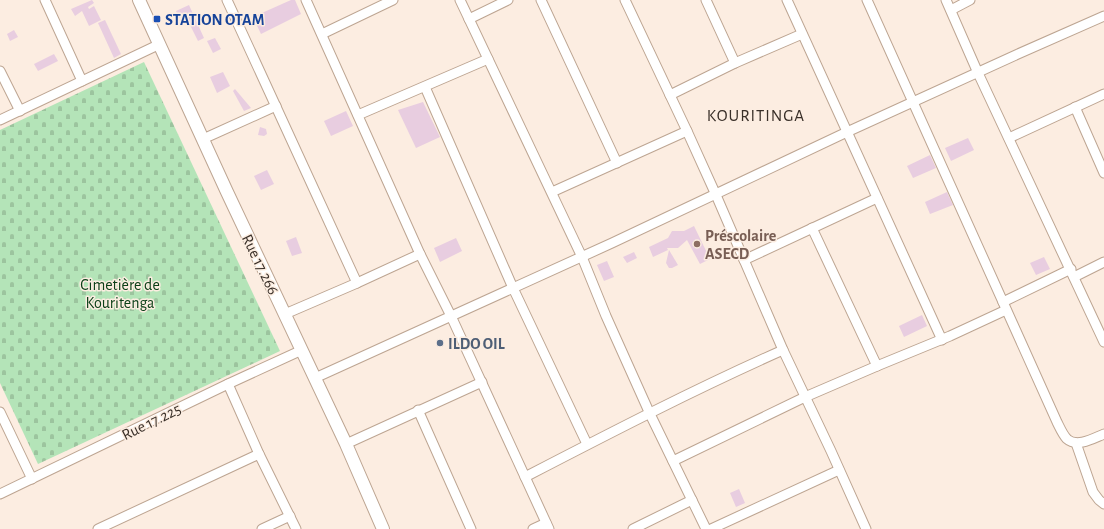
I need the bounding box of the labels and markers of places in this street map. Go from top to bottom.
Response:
place label: STATION OTAM [165,12,264,28]
marker: STATION OTAM [152,14,162,24]
place label: Préscolaire ASECD [705,228,777,262]
marker: Préscolaire ASECD [692,239,702,249]
place label: ILDO OIL [448,336,505,352]
marker: ILDO OIL [435,338,445,348]

